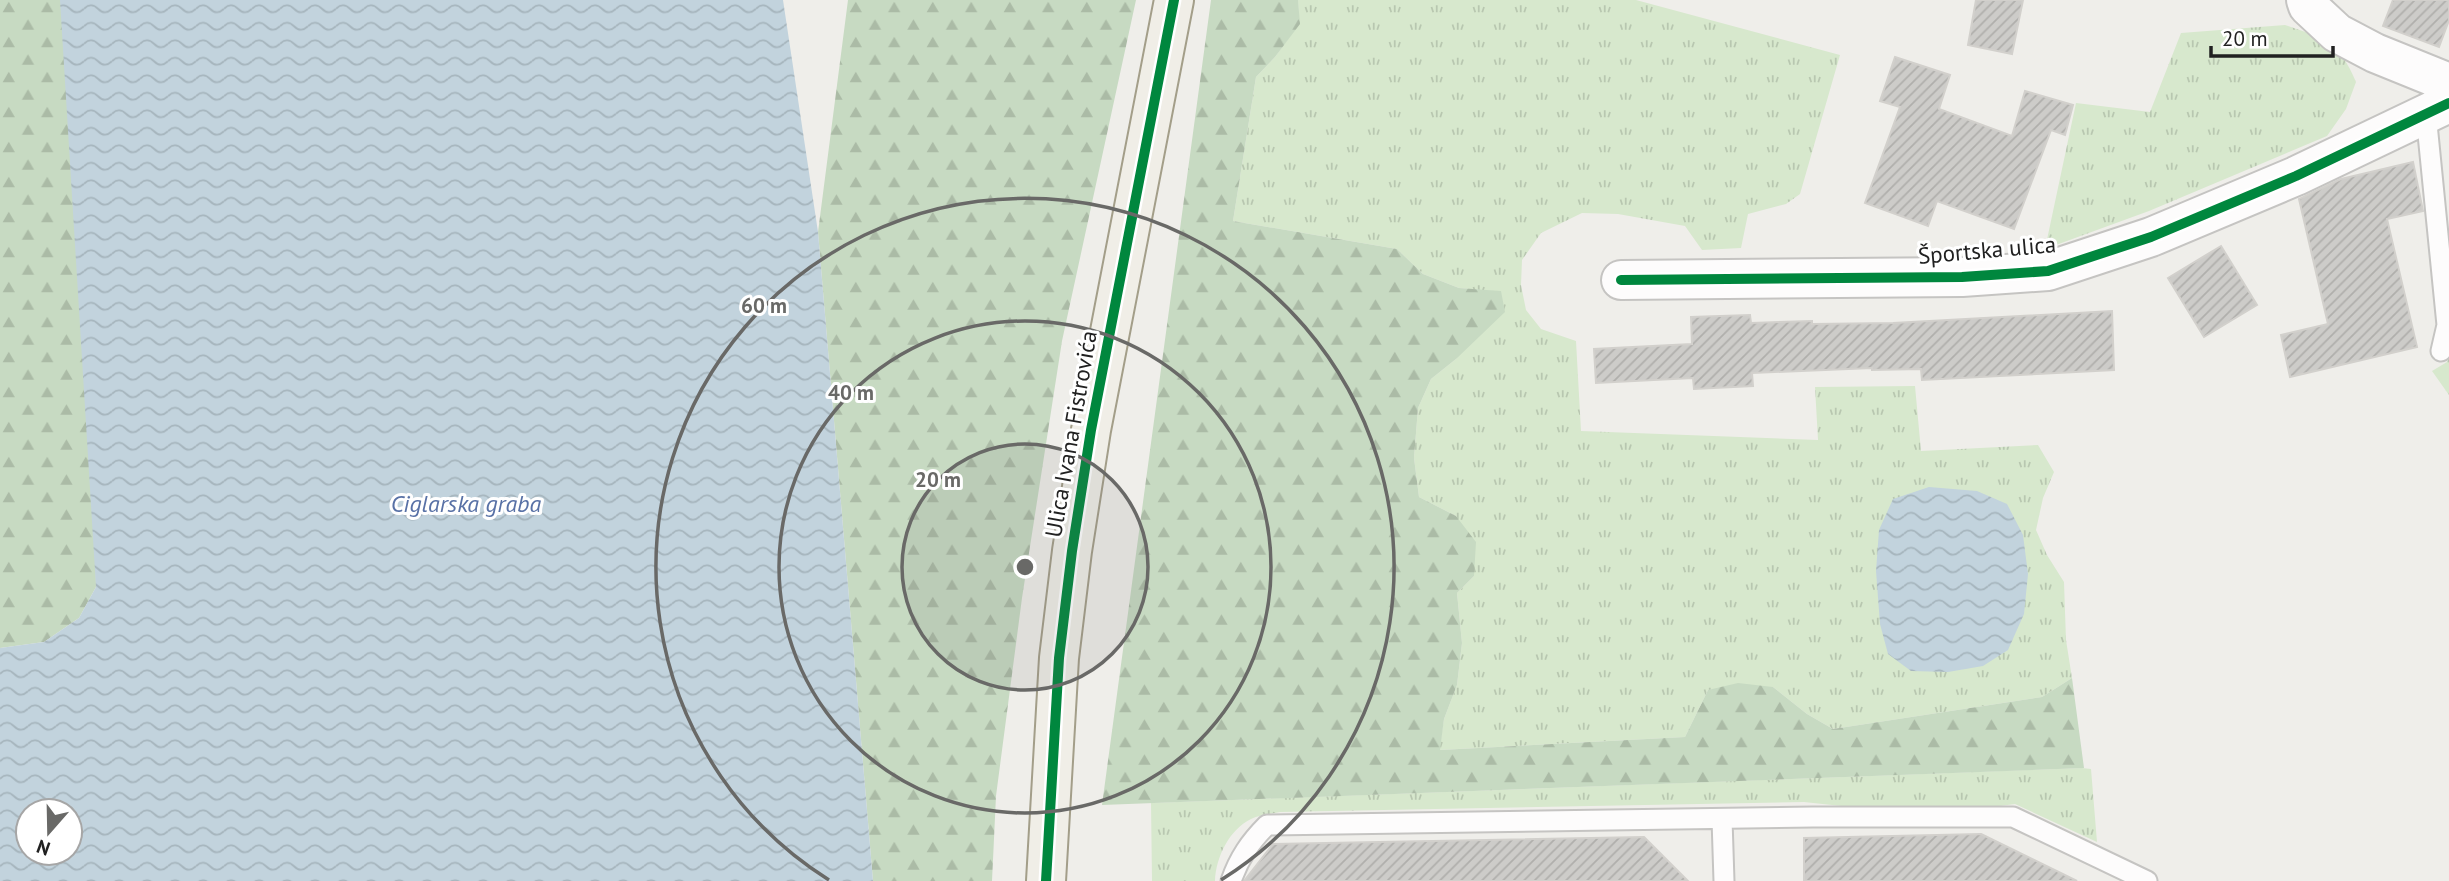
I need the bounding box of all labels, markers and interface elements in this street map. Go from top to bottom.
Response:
scale bar [2211,14,2334,58]
text: 20 m [2222,25,2268,52]
street label: Športska ulica [1917,229,2057,270]
text: 60 m [741,292,787,319]
street label: Ulica Ivana Fistrovića [1038,328,1103,540]
text: 40 m [828,379,874,406]
text: 20 m [915,466,961,493]
water label: Ciglarska graba [391,488,542,519]
centre of rings [1013,555,1037,579]
north arrow [14,797,84,867]
text: N [33,835,53,861]

